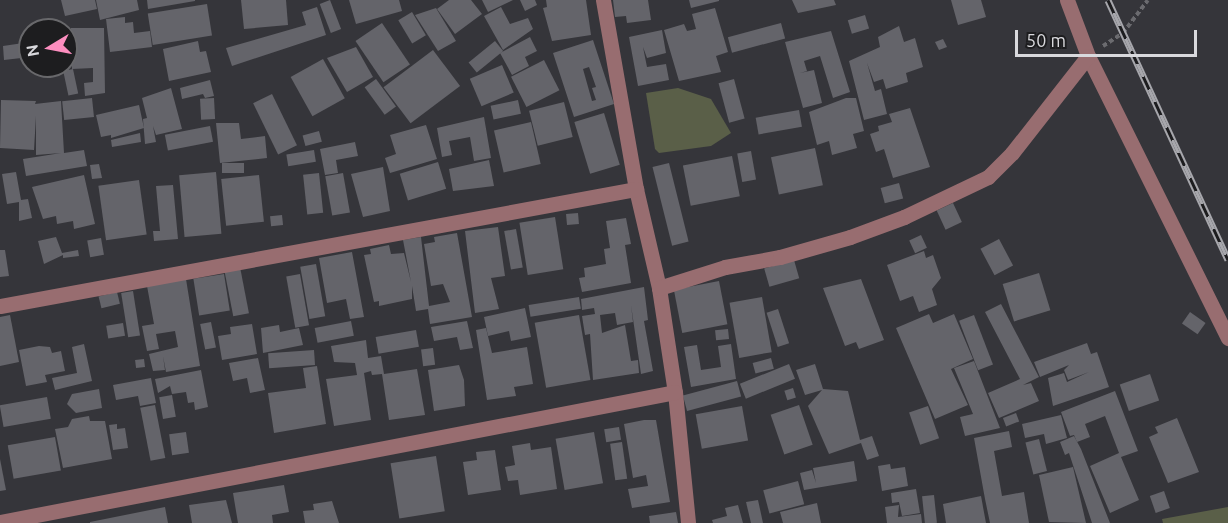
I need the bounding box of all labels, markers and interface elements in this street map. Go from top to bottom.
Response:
north arrow [18,18,78,78]
scale bar [1018,18,1200,56]
text: 50 m [1026,30,1066,50]
text: N [22,43,42,58]

